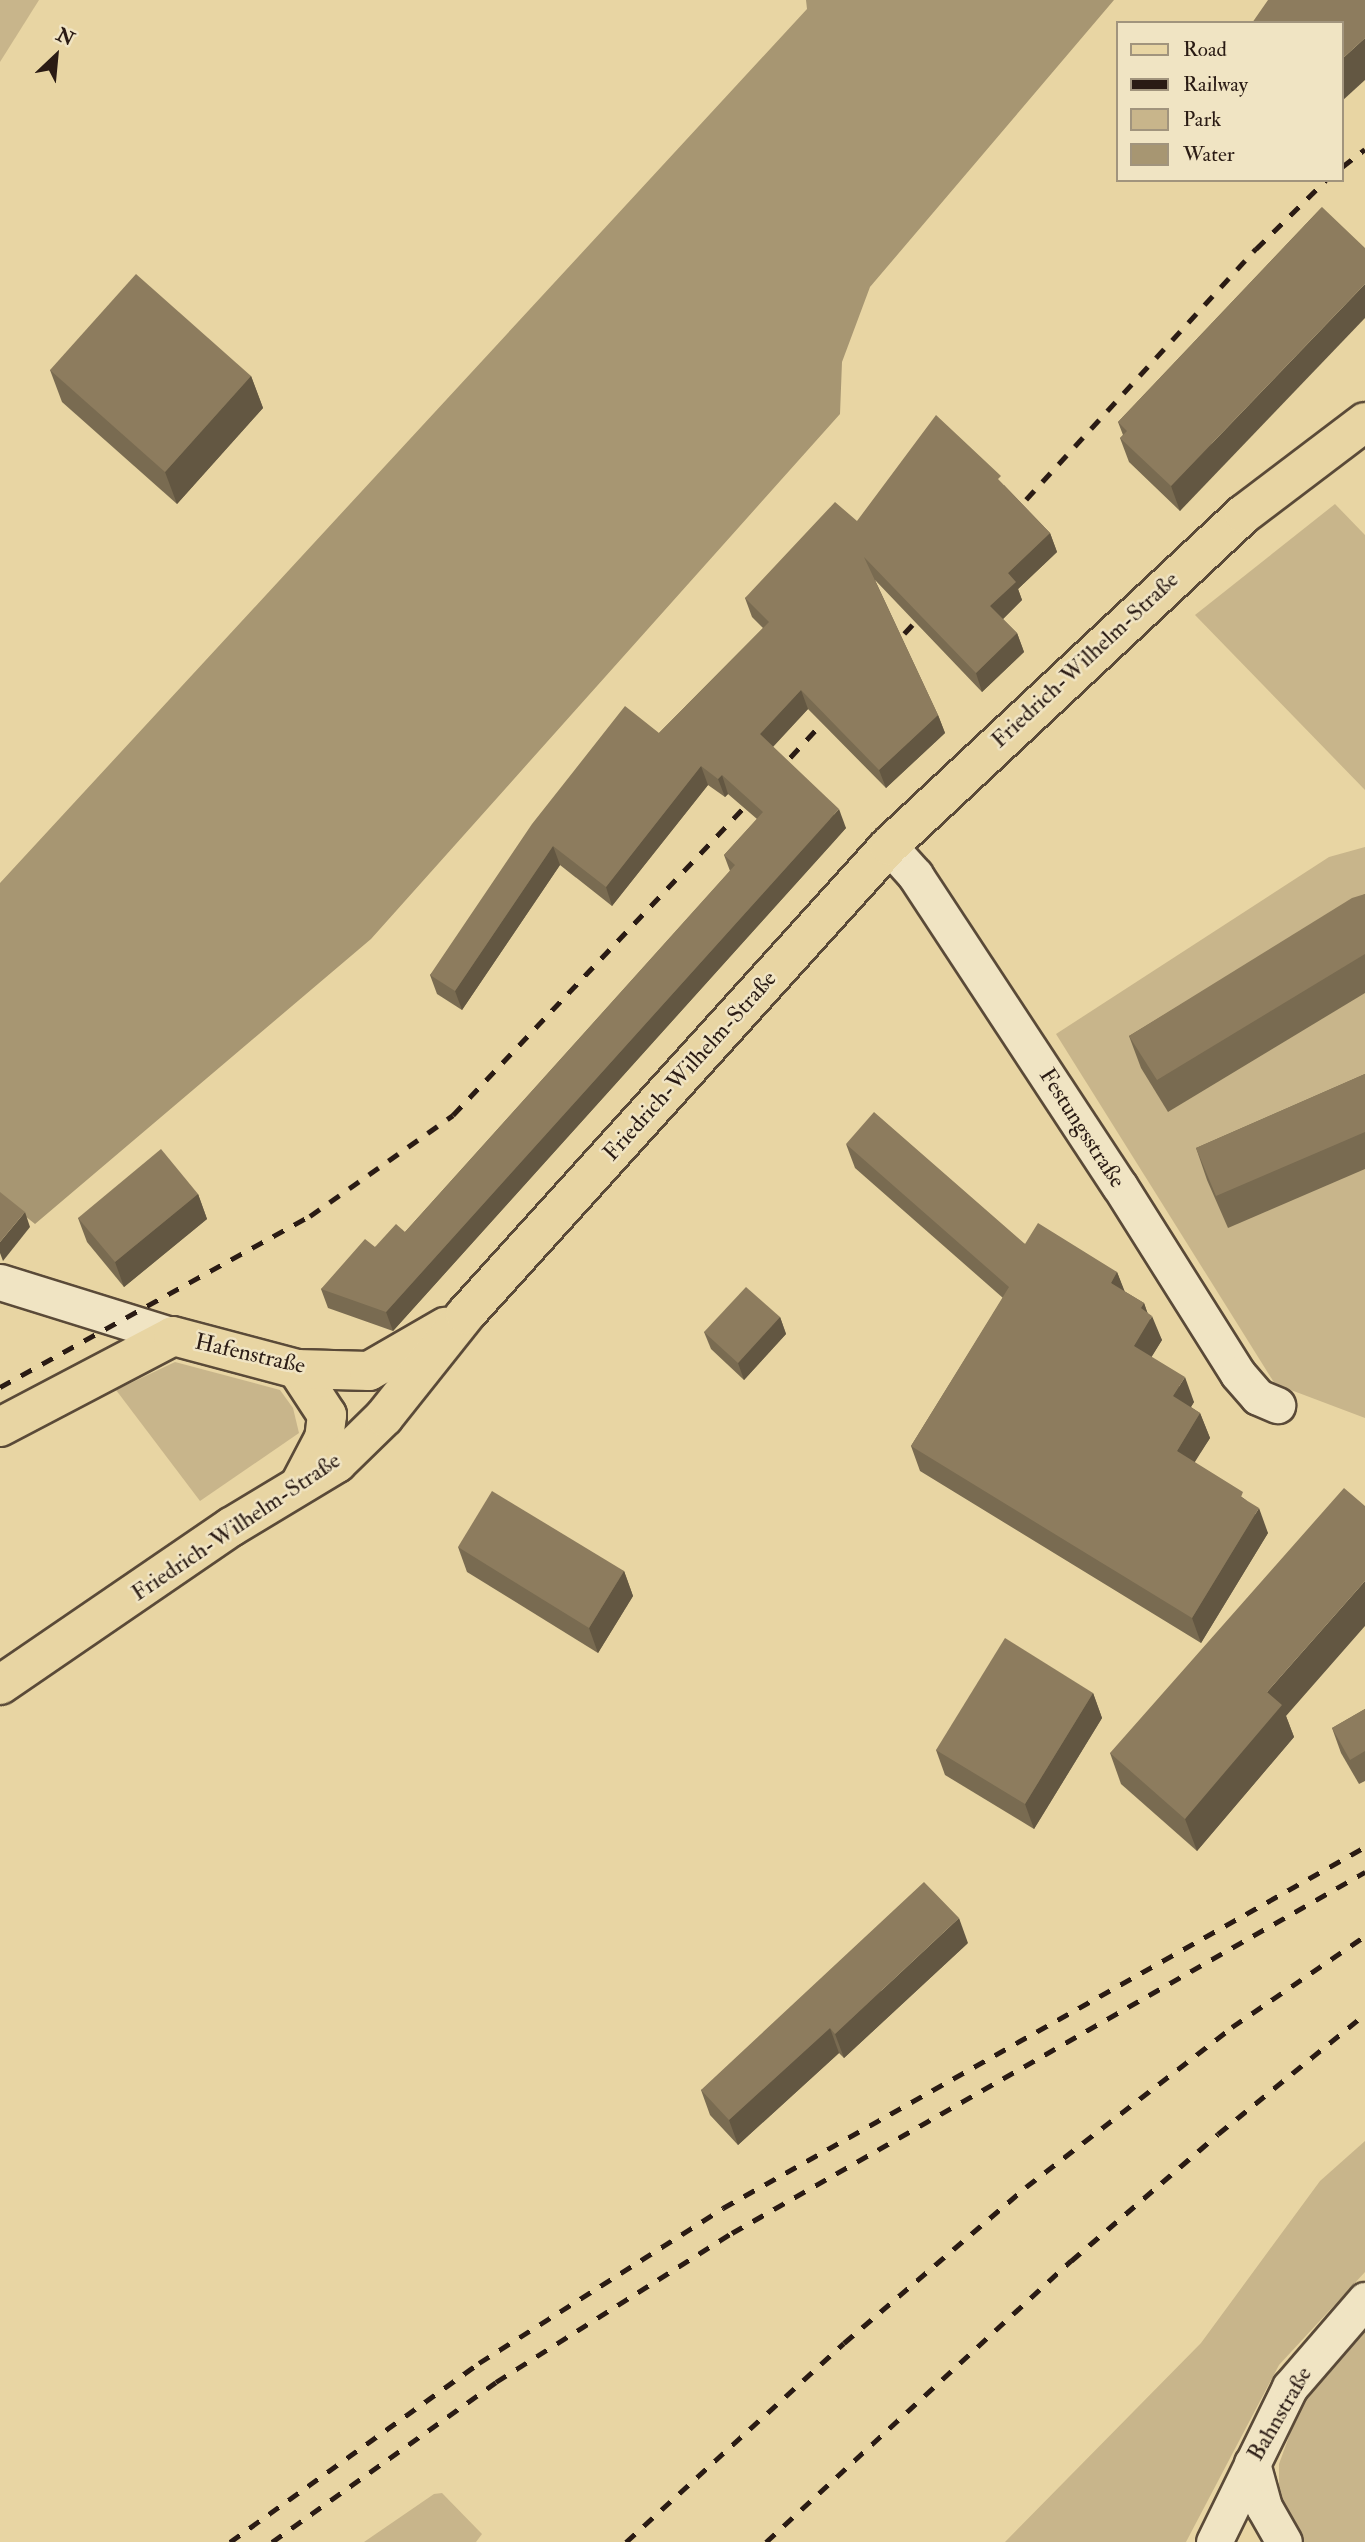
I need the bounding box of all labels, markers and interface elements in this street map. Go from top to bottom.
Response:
north arrow [21,21,91,91]
legend [1116,21,1344,182]
text: N [52,23,78,52]
text: Road [1183,36,1227,63]
text: Railway [1183,71,1248,98]
text: Park [1183,106,1221,133]
text: Water [1183,141,1235,168]
street label: Friedrich-Wilhelm-Straße [986,566,1184,754]
street label: Friedrich-Wilhelm-Straße [597,965,783,1167]
street label: Festungsstraße [1033,1063,1131,1193]
street label: Hafenstraße [192,1328,308,1380]
street label: Friedrich-Wilhelm-Straße [126,1447,346,1607]
street label: Bahnstraße [1242,2362,1318,2466]

